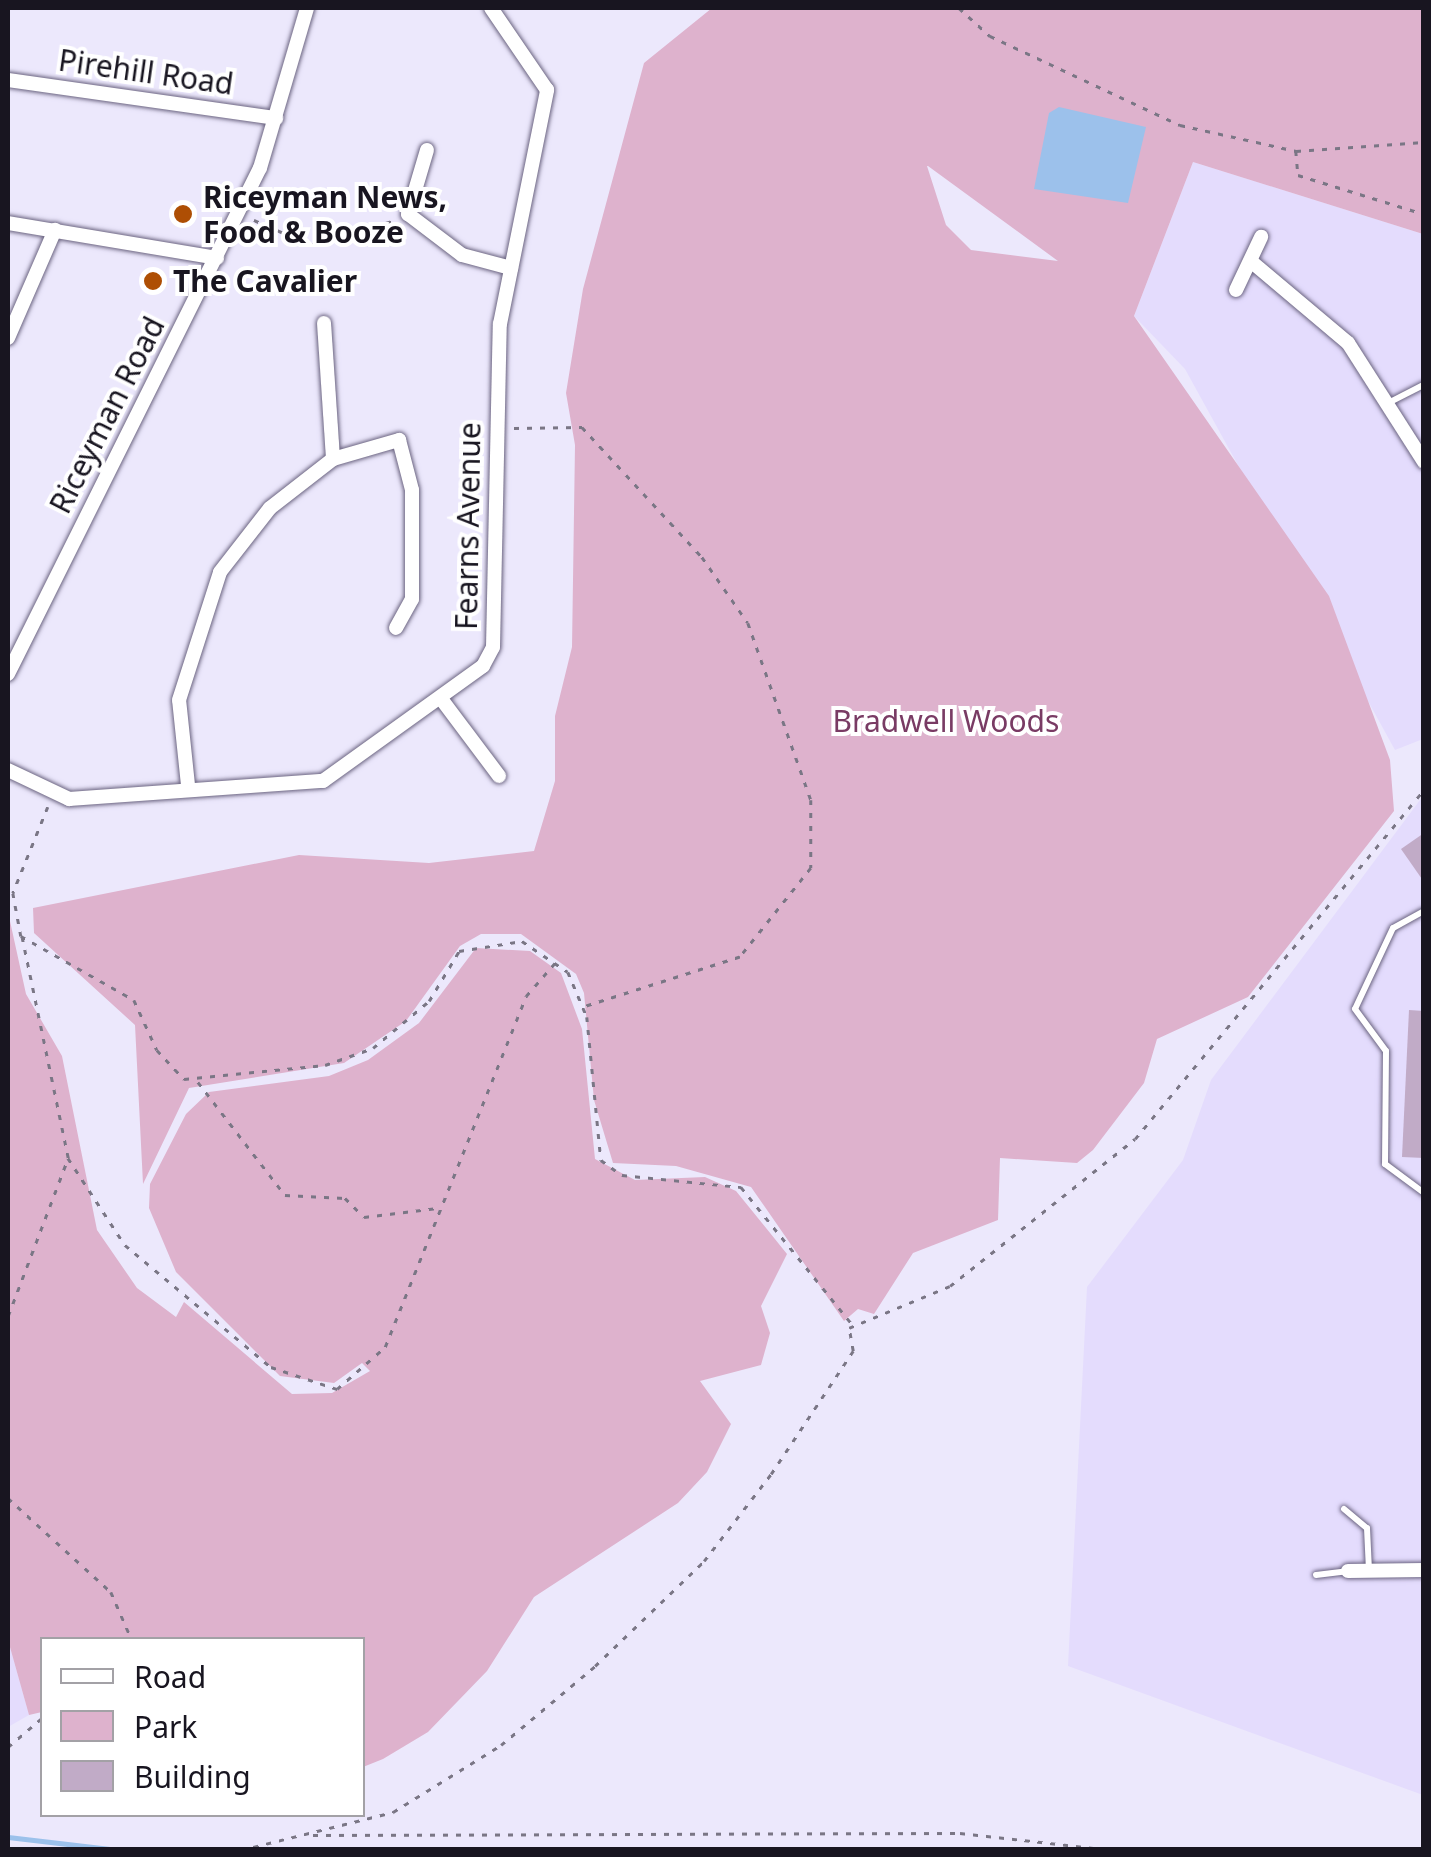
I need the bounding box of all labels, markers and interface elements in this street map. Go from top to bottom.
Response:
street label: Pirehill Road [56,42,236,102]
place label: Riceyman News, Food & Booze [203,179,447,250]
marker: Riceyman News, Food & Booze [172,203,194,225]
place label: The Cavalier [173,263,357,299]
marker: The Cavalier [142,270,164,292]
street label: Riceyman Road [42,311,172,519]
street label: Fearns Avenue [448,422,488,630]
park label: Bradwell Woods [833,703,1059,739]
legend [40,1637,365,1817]
text: Road [134,1656,206,1697]
text: Park [134,1706,197,1747]
text: Building [134,1756,251,1797]

